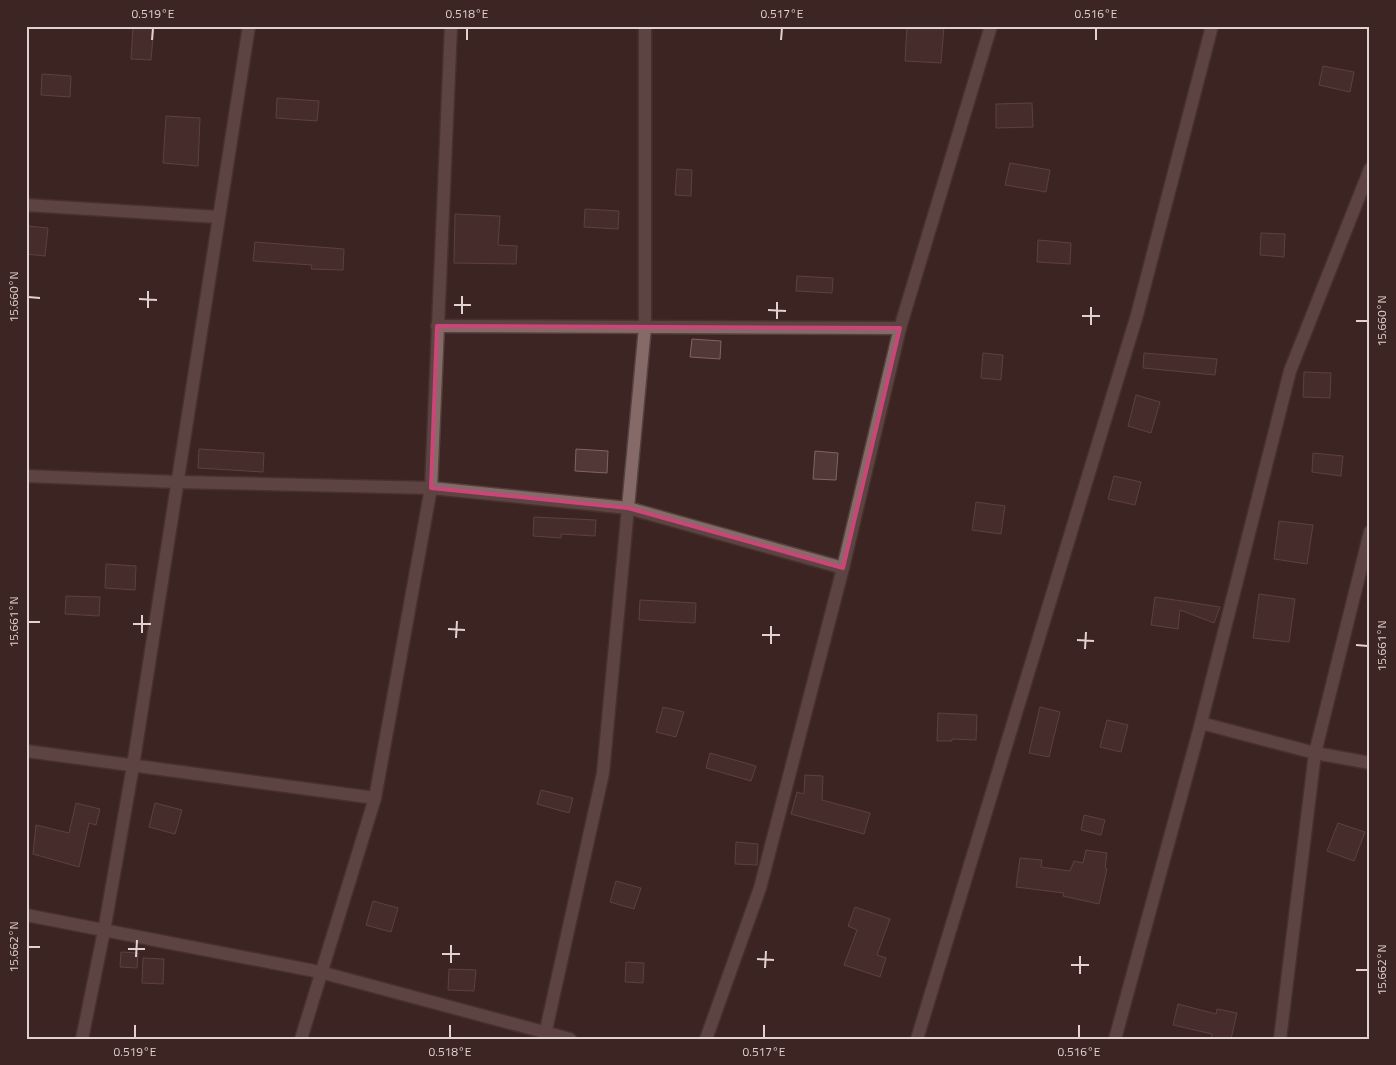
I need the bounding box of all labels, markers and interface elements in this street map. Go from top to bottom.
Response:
text: 0.519°E [132,4,175,23]
text: 0.518°E [446,4,489,23]
text: 0.517°E [761,4,804,23]
text: 0.516°E [1075,4,1118,23]
text: 15.660°N [4,271,23,323]
text: 15.660°N [1372,295,1391,347]
text: 15.661°N [4,596,23,648]
text: 15.661°N [1372,620,1391,672]
text: 15.662°N [4,921,23,973]
text: 15.662°N [1372,944,1391,996]
text: 0.519°E [114,1042,157,1061]
text: 0.518°E [429,1042,472,1061]
text: 0.517°E [743,1042,786,1061]
text: 0.516°E [1058,1042,1101,1061]

